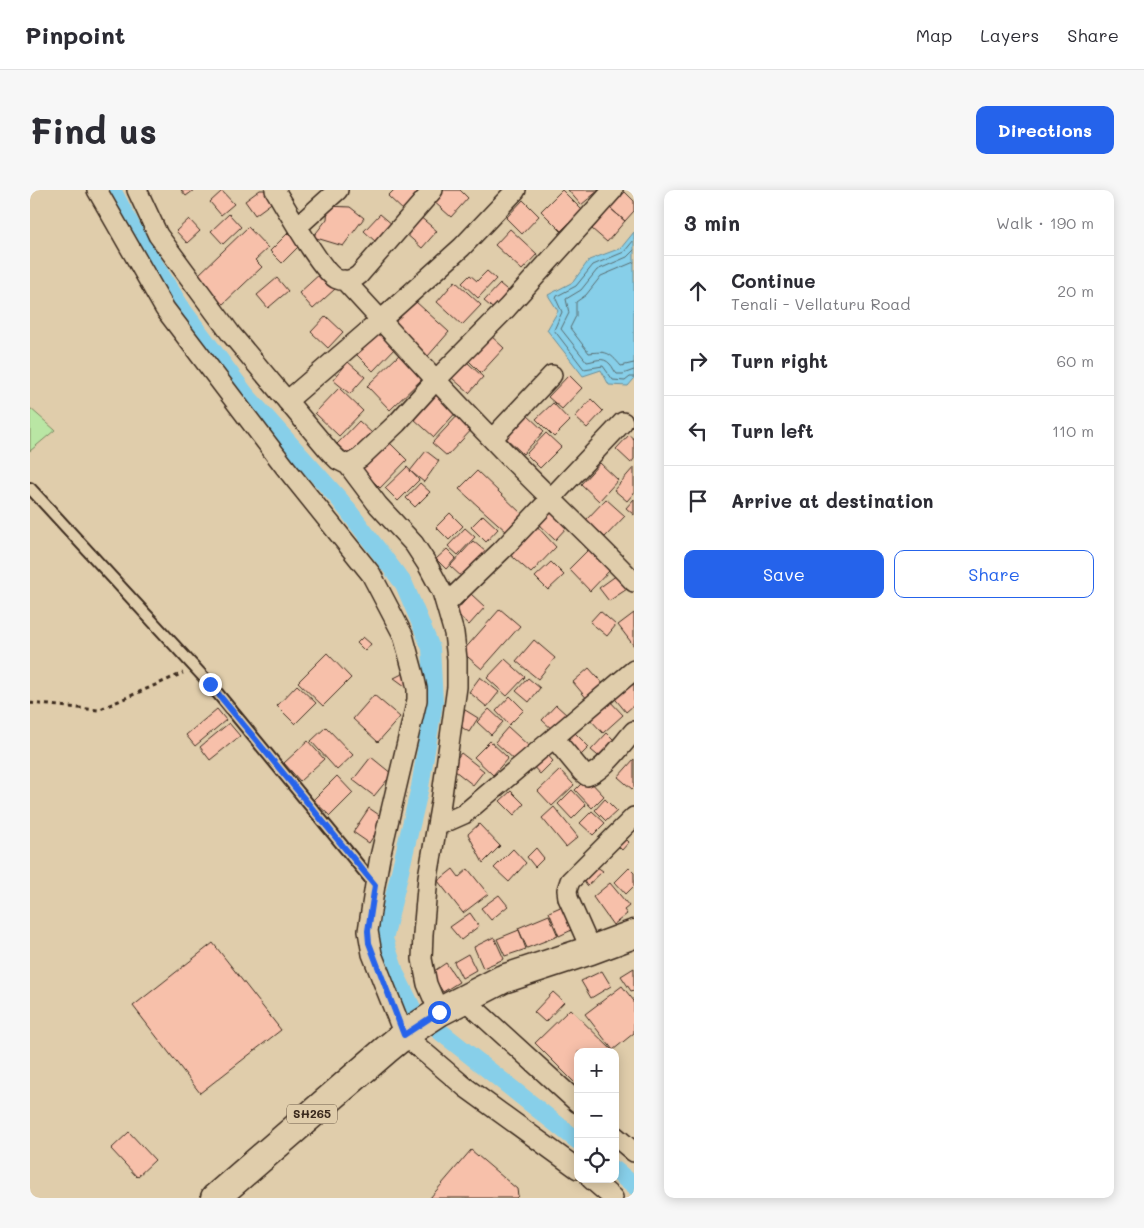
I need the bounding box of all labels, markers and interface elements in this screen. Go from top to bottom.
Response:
text: Pinpoint [25,19,126,50]
text: Map [916,23,952,47]
text: Layers [980,23,1039,47]
text: Share [1067,23,1119,47]
button: Directions [976,106,1114,154]
text: Find us [30,107,157,153]
text: 3 min [684,209,740,236]
text: Walk · 190 m [996,212,1094,233]
text: Continue [731,268,816,293]
icon: ahead [684,277,712,305]
text: 20 m [1057,280,1094,301]
text: Tenali - Vellaturu Road [731,293,910,314]
icon: right [684,347,712,375]
text: Turn right [731,348,828,373]
text: 60 m [1057,350,1094,371]
icon: left [684,417,712,445]
text: Turn left [731,418,814,443]
text: 110 m [1052,420,1094,441]
icon: arrive [684,487,712,515]
text: Arrive at destination [731,488,934,513]
button: Save [684,550,884,598]
button: Share [894,550,1094,598]
route end [199,673,222,696]
route start [428,1001,451,1024]
map controls [574,1048,619,1183]
button: + [574,1048,619,1093]
button: − [574,1093,619,1138]
road number: SH265 [287,1104,337,1124]
button: locate [574,1138,619,1183]

